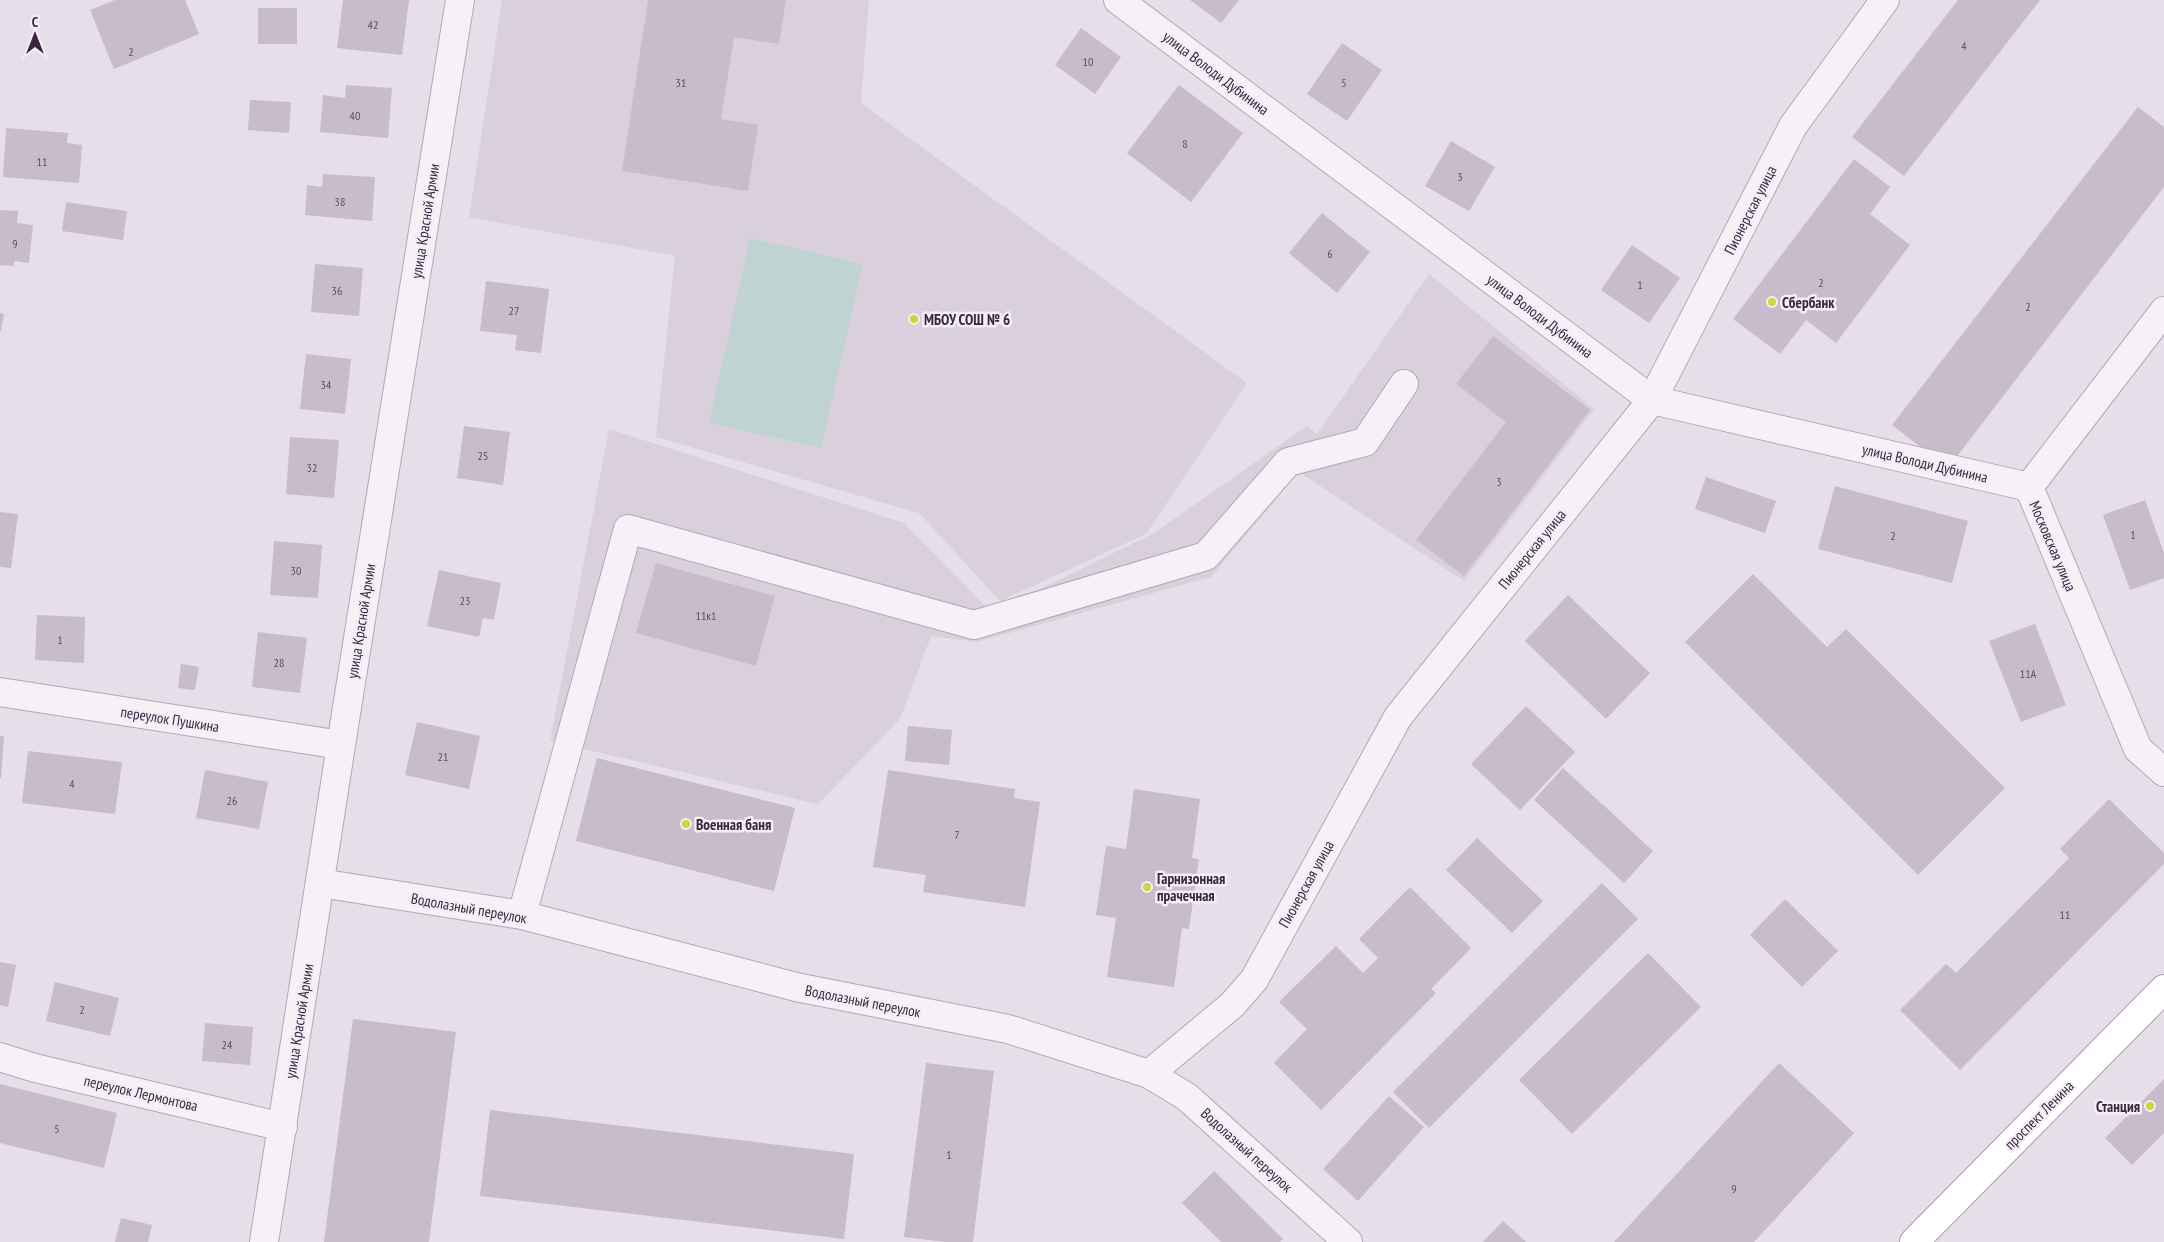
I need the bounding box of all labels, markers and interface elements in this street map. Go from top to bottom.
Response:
north arrow [10,10,60,60]
text: С [32,13,39,31]
house number: 42 [368,17,378,32]
street label: улица Володи Дубинина [1159,27,1273,119]
house number: 4 [1961,38,1967,53]
house number: 2 [128,44,134,59]
house number: 10 [1083,54,1093,69]
house number: 31 [676,75,686,90]
house number: 5 [1341,75,1347,90]
house number: 40 [350,108,360,123]
house number: 8 [1182,136,1188,151]
house number: 11 [37,154,47,169]
street label: улица Красной Армии [407,162,443,280]
street label: Пионерская улица [1720,162,1780,258]
house number: 3 [1457,169,1463,184]
house number: 38 [335,194,345,209]
house number: 9 [12,236,18,251]
house number: 6 [1327,246,1333,261]
street label: улица Володи Дубинина [1483,270,1597,362]
house number: 2 [1818,275,1824,290]
house number: 1 [1637,277,1643,292]
house number: 36 [332,283,342,298]
place label: Сбербанк [1782,293,1835,312]
marker: Сбербанк [1766,296,1778,308]
house number: 2 [2025,299,2031,314]
house number: 27 [509,303,519,318]
place label: МБОУ СОШ № 6 [924,310,1010,329]
marker: МБОУ СОШ № 6 [908,313,920,325]
house number: 34 [321,377,332,392]
street label: улица Володи Дубинина [1860,439,1990,487]
house number: 25 [478,448,488,463]
house number: 32 [307,460,317,475]
house number: 3 [1496,474,1502,489]
street label: Московская улица [2025,498,2081,594]
street label: Пионерская улица [1494,505,1570,593]
house number: 1 [2130,527,2136,542]
house number: 2 [1890,528,1896,543]
street label: улица Красной Армии [343,562,379,680]
house number: 30 [291,563,301,578]
house number: 23 [460,593,470,608]
house number: 11к1 [696,608,716,623]
house number: 1 [57,632,63,647]
house number: 28 [274,655,284,670]
house number: 11А [2020,666,2037,681]
street label: переулок Пушкина [119,702,221,736]
house number: 21 [438,749,448,764]
house number: 4 [69,776,75,791]
house number: 26 [227,793,237,808]
place label: Военная баня [696,815,771,834]
marker: Военная баня [680,818,692,830]
house number: 7 [954,827,960,842]
street label: Пионерская улица [1274,837,1338,931]
place label: Гарнизонная прачечная [1157,869,1225,905]
marker: Гарнизонная прачечная [1141,881,1153,893]
street label: Водолазный переулок [410,888,529,928]
house number: 11 [2060,907,2070,922]
street label: улица Красной Армии [281,962,317,1080]
street label: Водолазный переулок [804,980,923,1022]
house number: 2 [79,1002,85,1017]
house number: 24 [222,1037,233,1052]
street label: переулок Лермонтова [82,1071,200,1115]
street label: проспект Ленина [2000,1076,2078,1154]
place label: Станция [2096,1097,2140,1116]
marker: Станция [2144,1100,2156,1112]
street label: Водолазный переулок [1197,1104,1297,1196]
house number: 5 [54,1121,60,1136]
house number: 1 [946,1147,952,1162]
house number: 9 [1731,1181,1737,1196]

